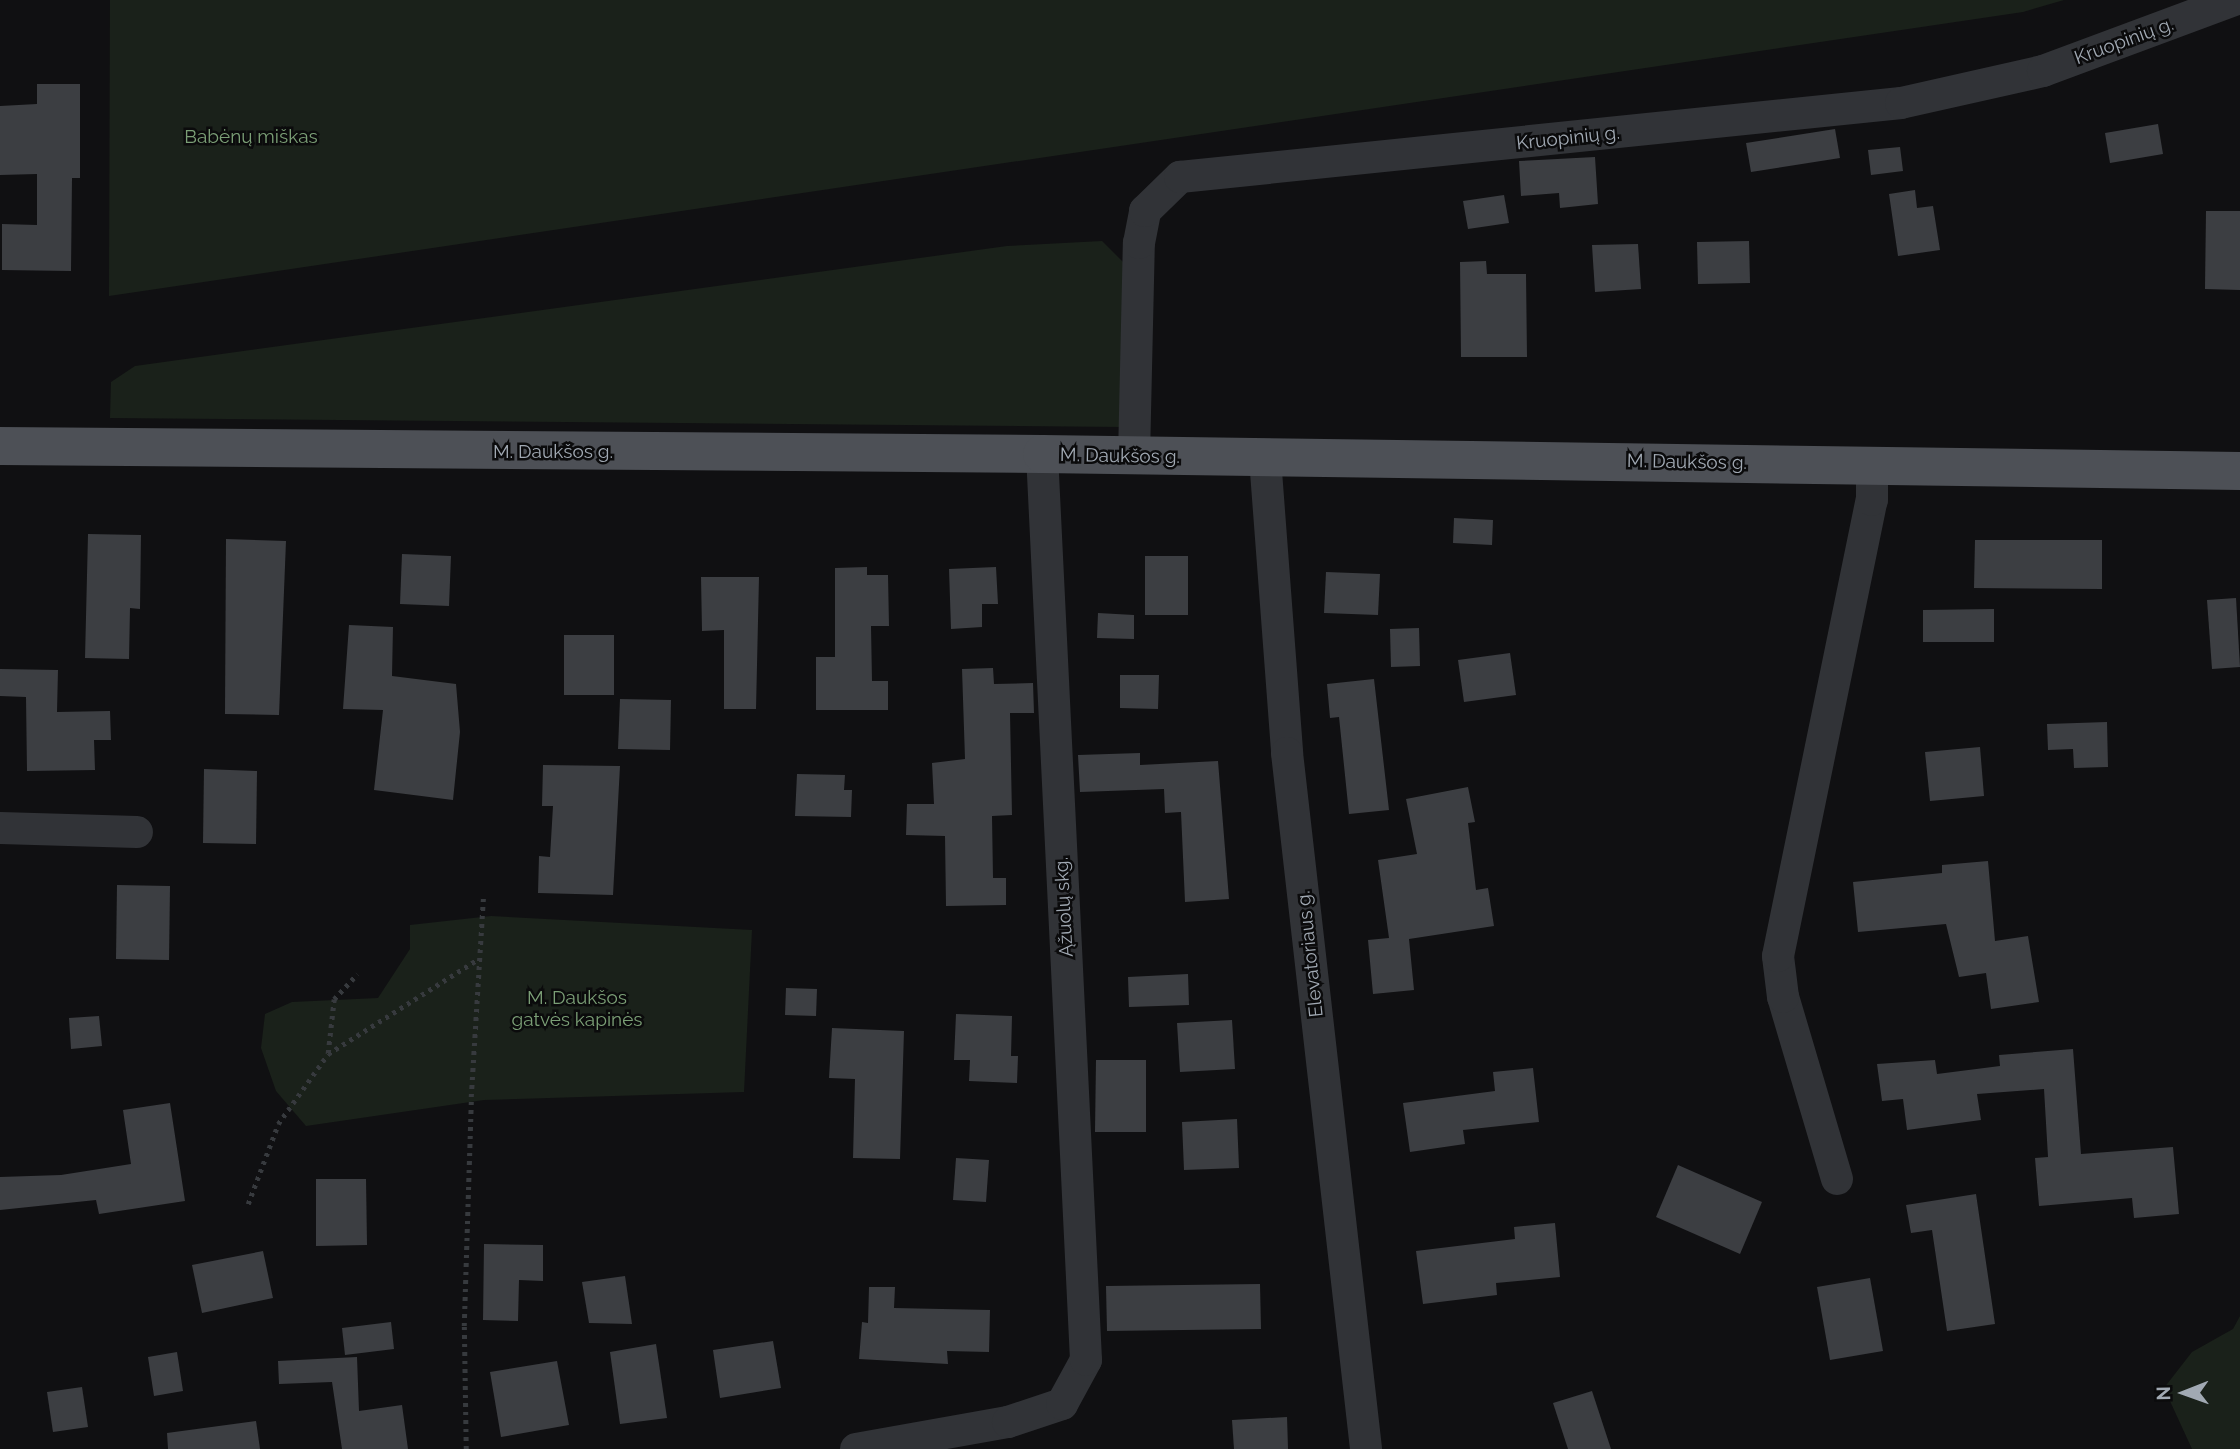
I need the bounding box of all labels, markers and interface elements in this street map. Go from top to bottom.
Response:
street label: Kruopinių g. [2071,12,2177,70]
street label: Kruopinių g. [1515,121,1621,155]
park label: Babėnų miškas [184,126,318,148]
street label: M. Daukšos g. [493,441,613,463]
street label: M. Daukšos g. [1060,444,1180,468]
street label: M. Daukšos g. [1627,450,1747,474]
street label: Ąžuolų skg. [1050,856,1078,958]
street label: Elevatoriaus g. [1292,890,1328,1018]
park label: M. Daukšos gatvės kapinės [511,987,643,1031]
north arrow [2149,1358,2219,1428]
text: N [2152,1386,2174,1401]

